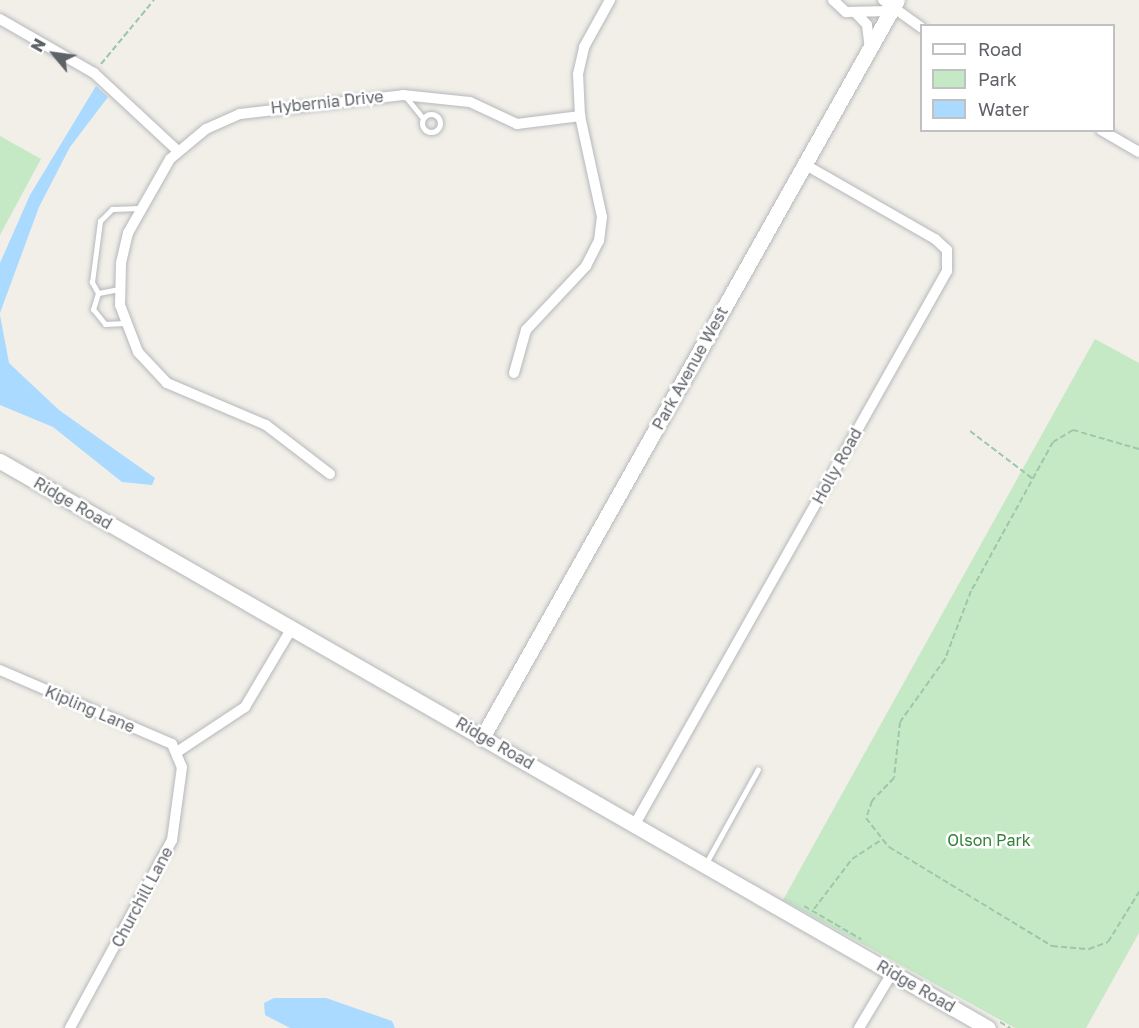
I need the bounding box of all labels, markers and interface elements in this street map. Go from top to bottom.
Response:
north arrow [24,24,84,84]
legend [920,24,1115,132]
text: N [27,35,50,55]
text: Road [978,38,1022,60]
text: Park [978,68,1017,90]
street label: Hybernia Drive [270,87,384,117]
text: Water [978,98,1029,120]
street label: Park Avenue West [648,303,732,433]
street label: Holly Road [808,425,866,507]
street label: Ridge Road [30,473,116,533]
street label: Kipling Lane [42,681,138,737]
street label: Ridge Road [452,713,538,773]
park label: Olson Park [947,830,1031,850]
street label: Churchill Lane [107,843,177,951]
street label: Ridge Road [873,956,959,1016]

